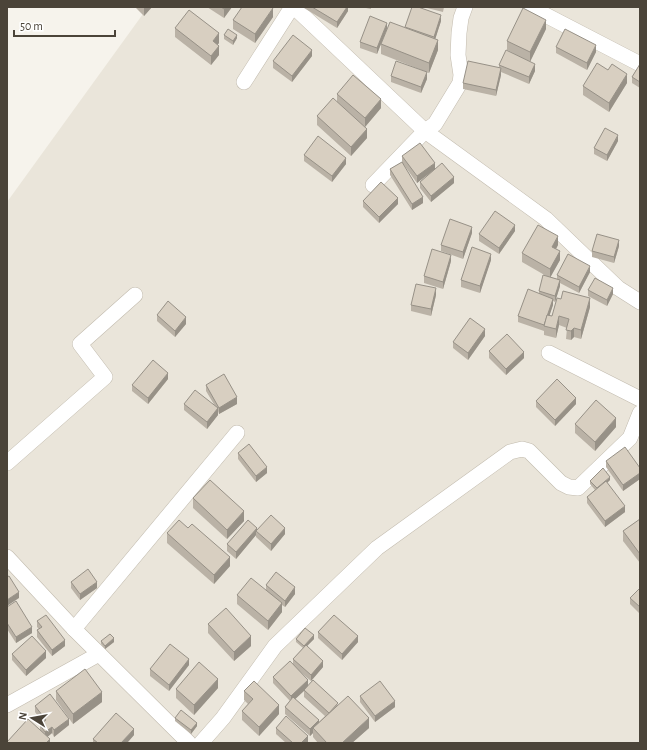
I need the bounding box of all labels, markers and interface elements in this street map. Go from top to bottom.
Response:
scale bar [14,12,115,38]
text: 50 m [20,20,43,32]
north arrow [12,698,52,738]
text: N [17,711,29,721]

